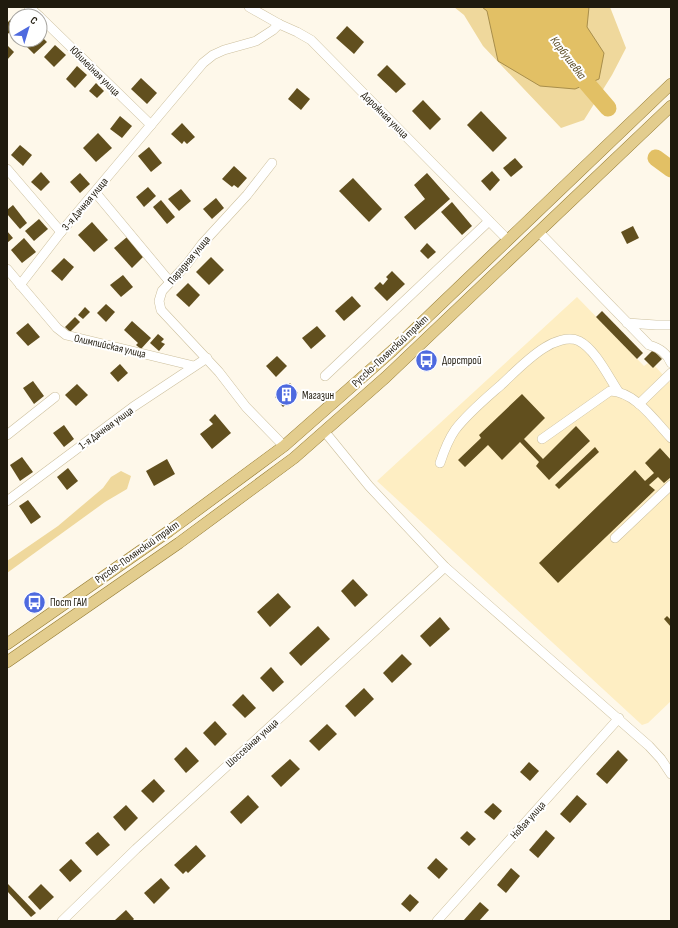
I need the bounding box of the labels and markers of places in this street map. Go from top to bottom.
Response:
bus stop icon: Дорстрой [413,347,439,373]
place label: Дорстрой [442,354,482,367]
building icon: Магазин [274,382,300,408]
place label: Магазин [302,389,334,402]
bus stop icon: Пост ГАИ [22,589,48,615]
place label: Пост ГАИ [50,596,87,609]

